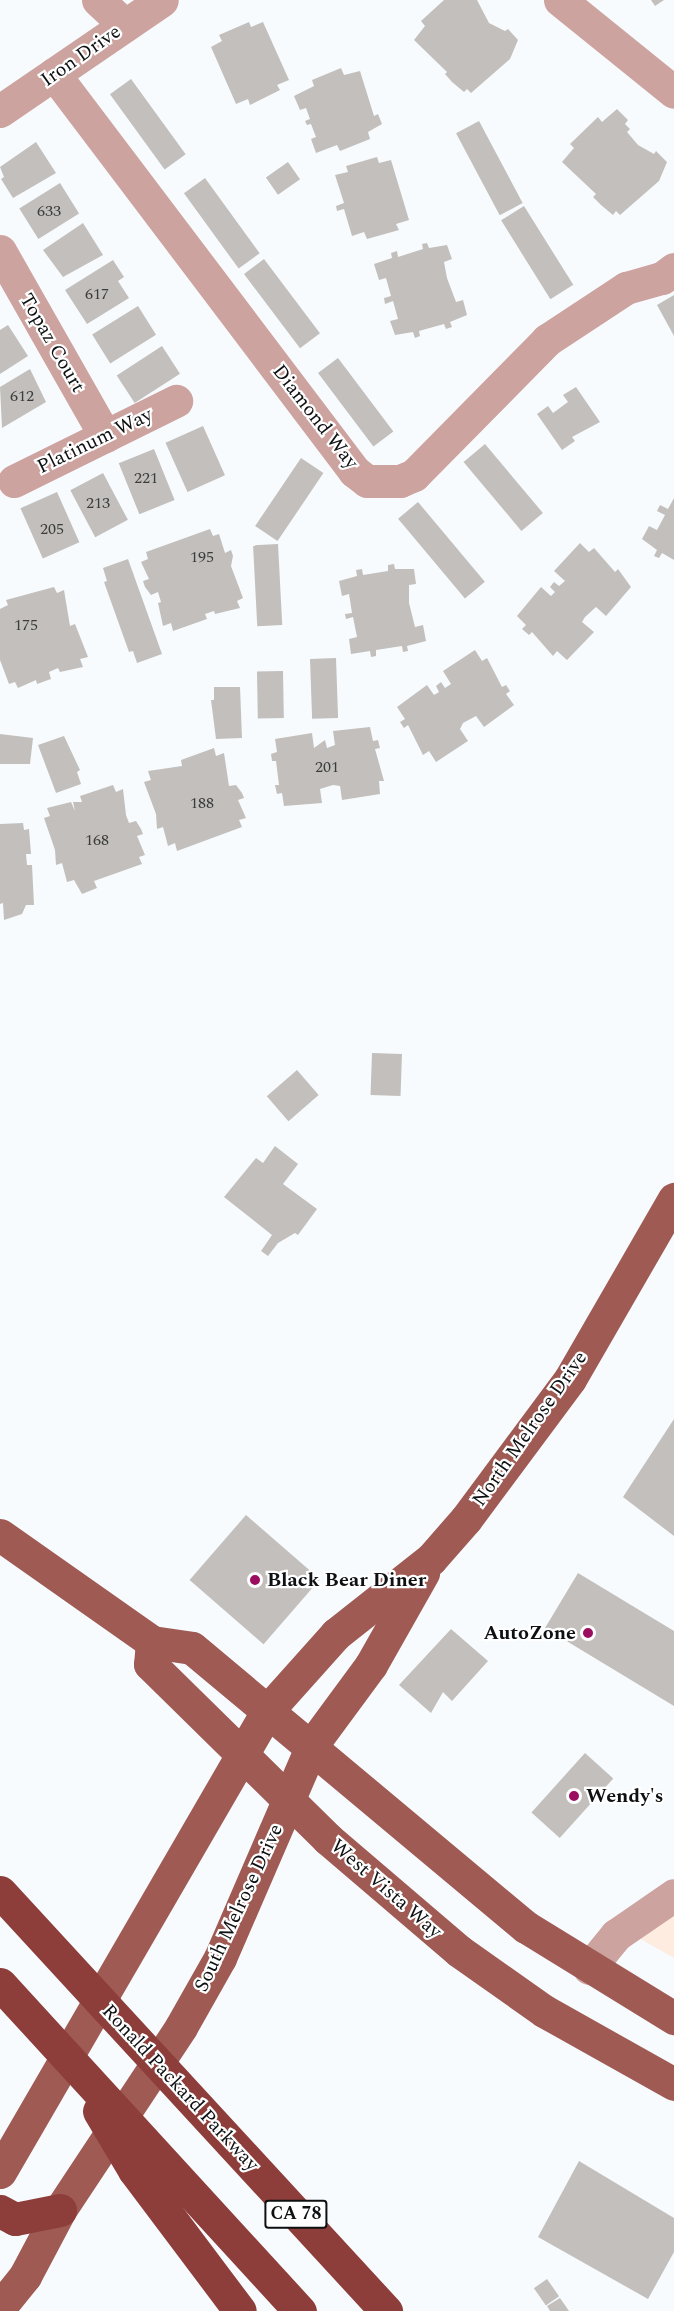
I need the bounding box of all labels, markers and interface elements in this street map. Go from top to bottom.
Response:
street label: Iron Drive [36,20,126,92]
house number: 633 [37,201,61,221]
house number: 617 [85,284,109,304]
street label: Topaz Court [14,289,90,397]
street label: Diamond Way [267,360,363,474]
house number: 612 [10,386,34,406]
street label: Platinum Way [33,403,157,479]
house number: 221 [134,468,158,488]
house number: 213 [86,493,110,513]
house number: 205 [40,519,64,539]
house number: 195 [190,547,214,567]
house number: 175 [14,615,38,635]
house number: 201 [315,757,339,777]
house number: 188 [190,793,214,813]
house number: 168 [85,830,109,850]
street label: North Melrose Drive [467,1347,593,1511]
place label: Black Bear Diner [267,1568,426,1592]
marker: Black Bear Diner [248,1573,262,1587]
place label: AutoZone [484,1621,576,1645]
marker: AutoZone [581,1626,595,1640]
place label: Wendy's [586,1784,663,1808]
marker: Wendy's [567,1789,581,1803]
street label: South Melrose Drive [190,1820,288,1996]
street label: West Vista Way [326,1834,446,1944]
street label: Ronald Packard Parkway [96,2000,264,2176]
road number: CA 78 [263,2199,329,2229]

